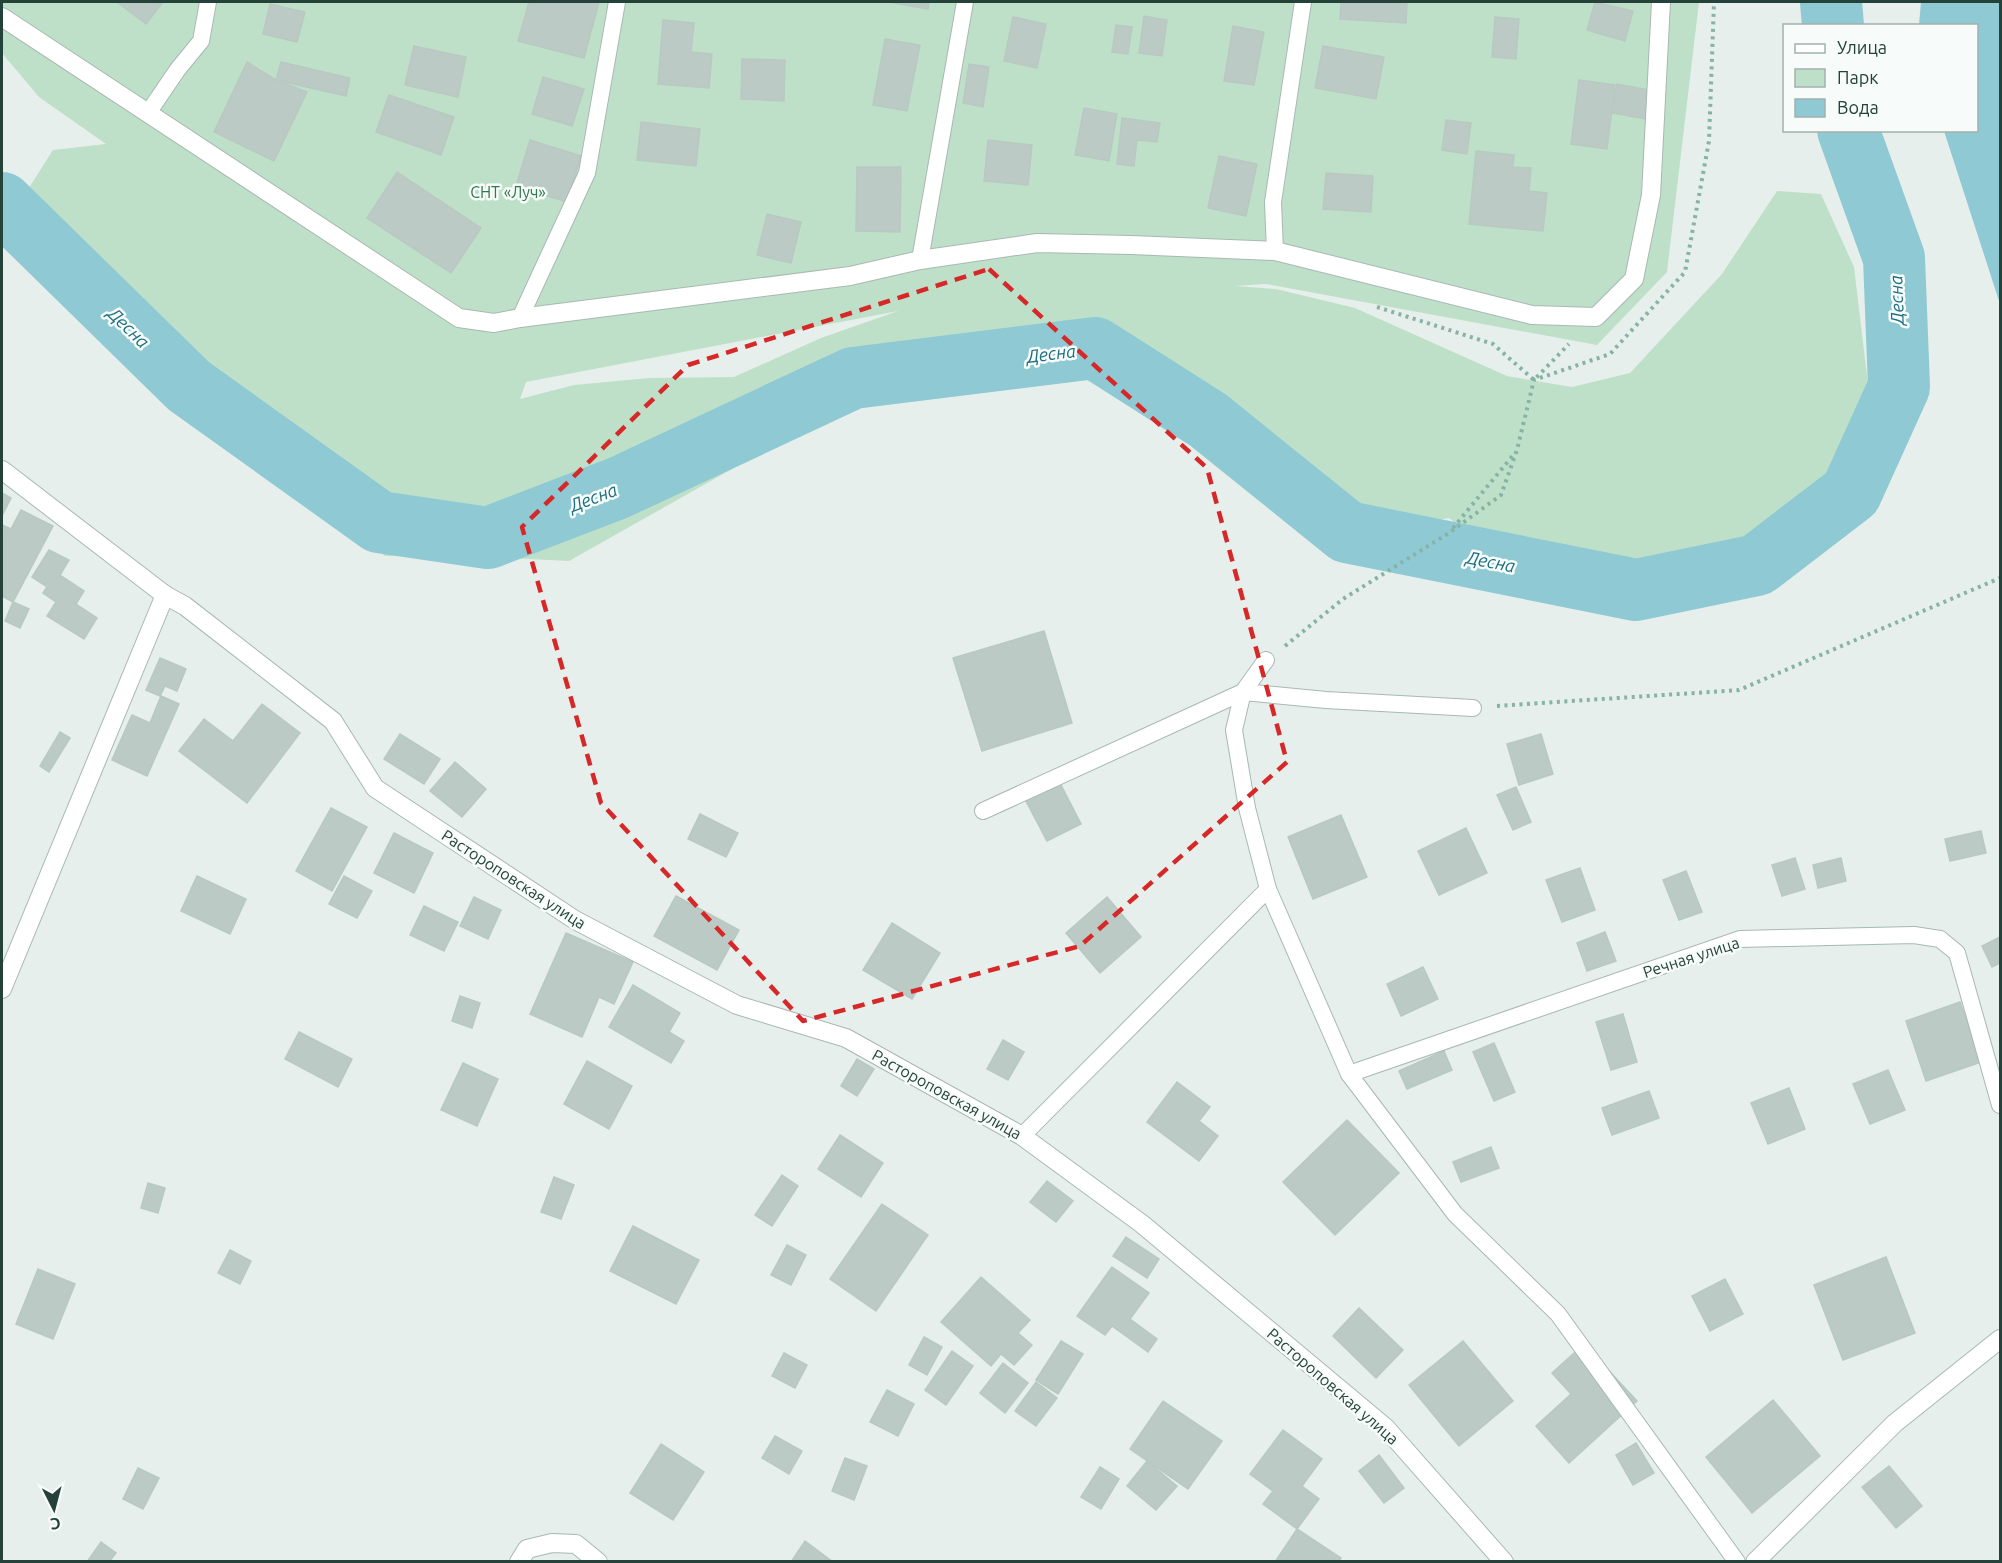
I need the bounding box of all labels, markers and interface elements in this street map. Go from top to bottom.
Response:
legend [1783,24,1978,132]
text: Улица [1837,37,1887,57]
text: Парк [1837,67,1878,87]
text: Вода [1837,97,1879,117]
park label: СНТ «Луч» [470,183,546,201]
water label: Десна [1885,275,1907,327]
water label: Десна [103,301,154,352]
water label: Десна [1023,340,1077,366]
water label: Десна [565,479,620,516]
water label: Десна [1463,546,1517,576]
street label: Растороповская улица [439,826,589,932]
street label: Речная улица [1641,933,1741,981]
street label: Растороповская улица [869,1045,1025,1143]
street label: Растороповская улица [1264,1324,1402,1448]
north arrow [24,1479,84,1539]
text: С [50,1514,62,1533]

